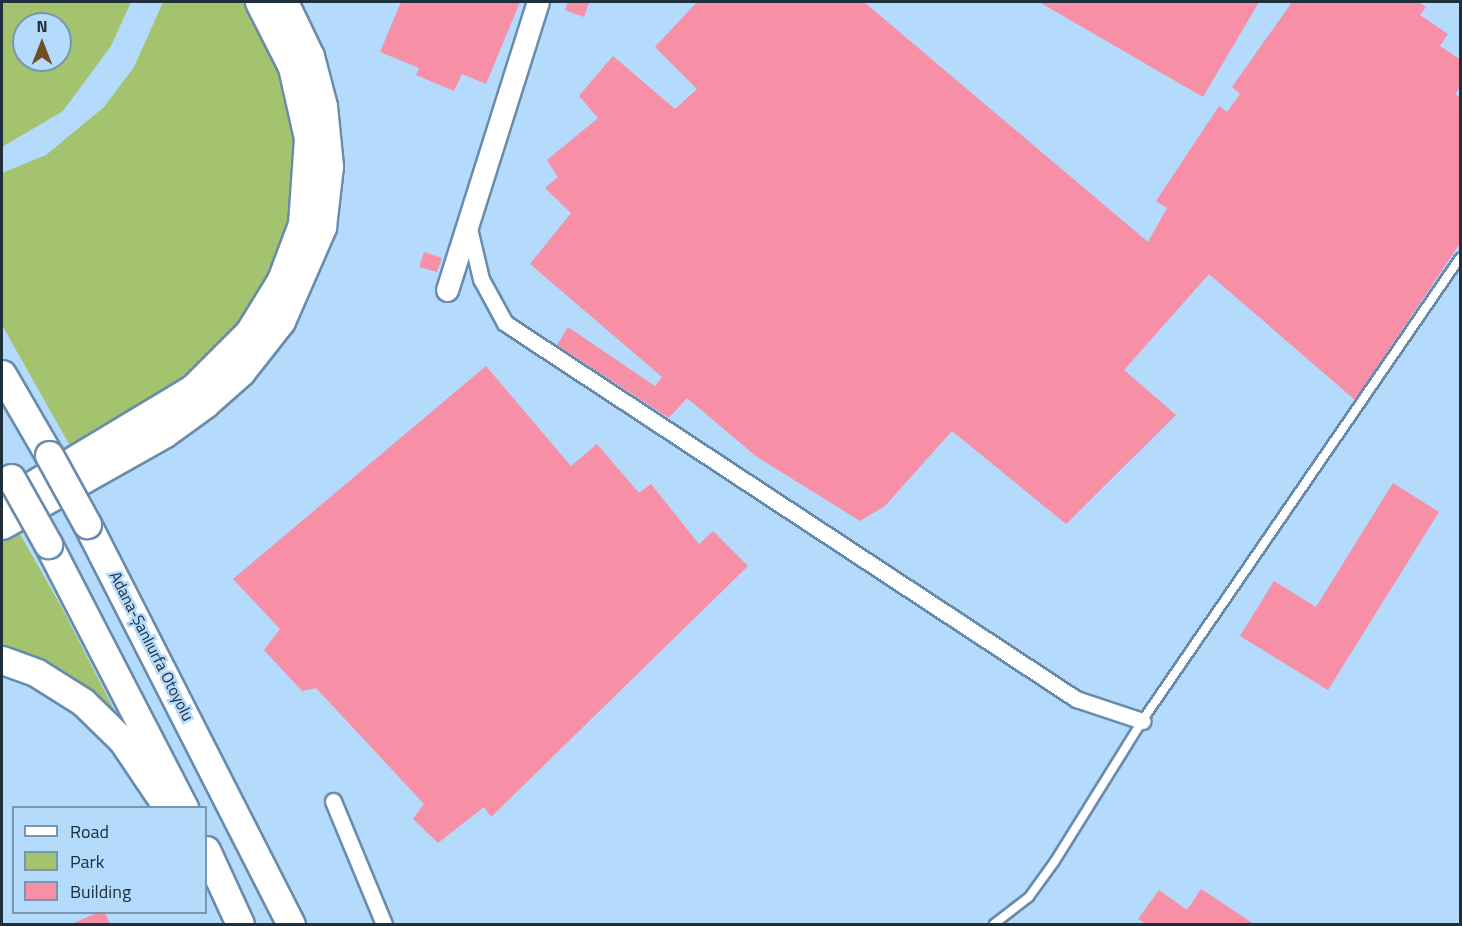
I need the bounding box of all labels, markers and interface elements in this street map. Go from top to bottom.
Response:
north arrow [12,12,72,72]
text: N [36,14,48,38]
street label: Adana-Şanlıurfa Otoyolu [106,568,198,724]
legend [12,806,207,914]
text: Road [70,818,109,845]
text: Park [70,848,104,875]
text: Building [70,878,131,905]

